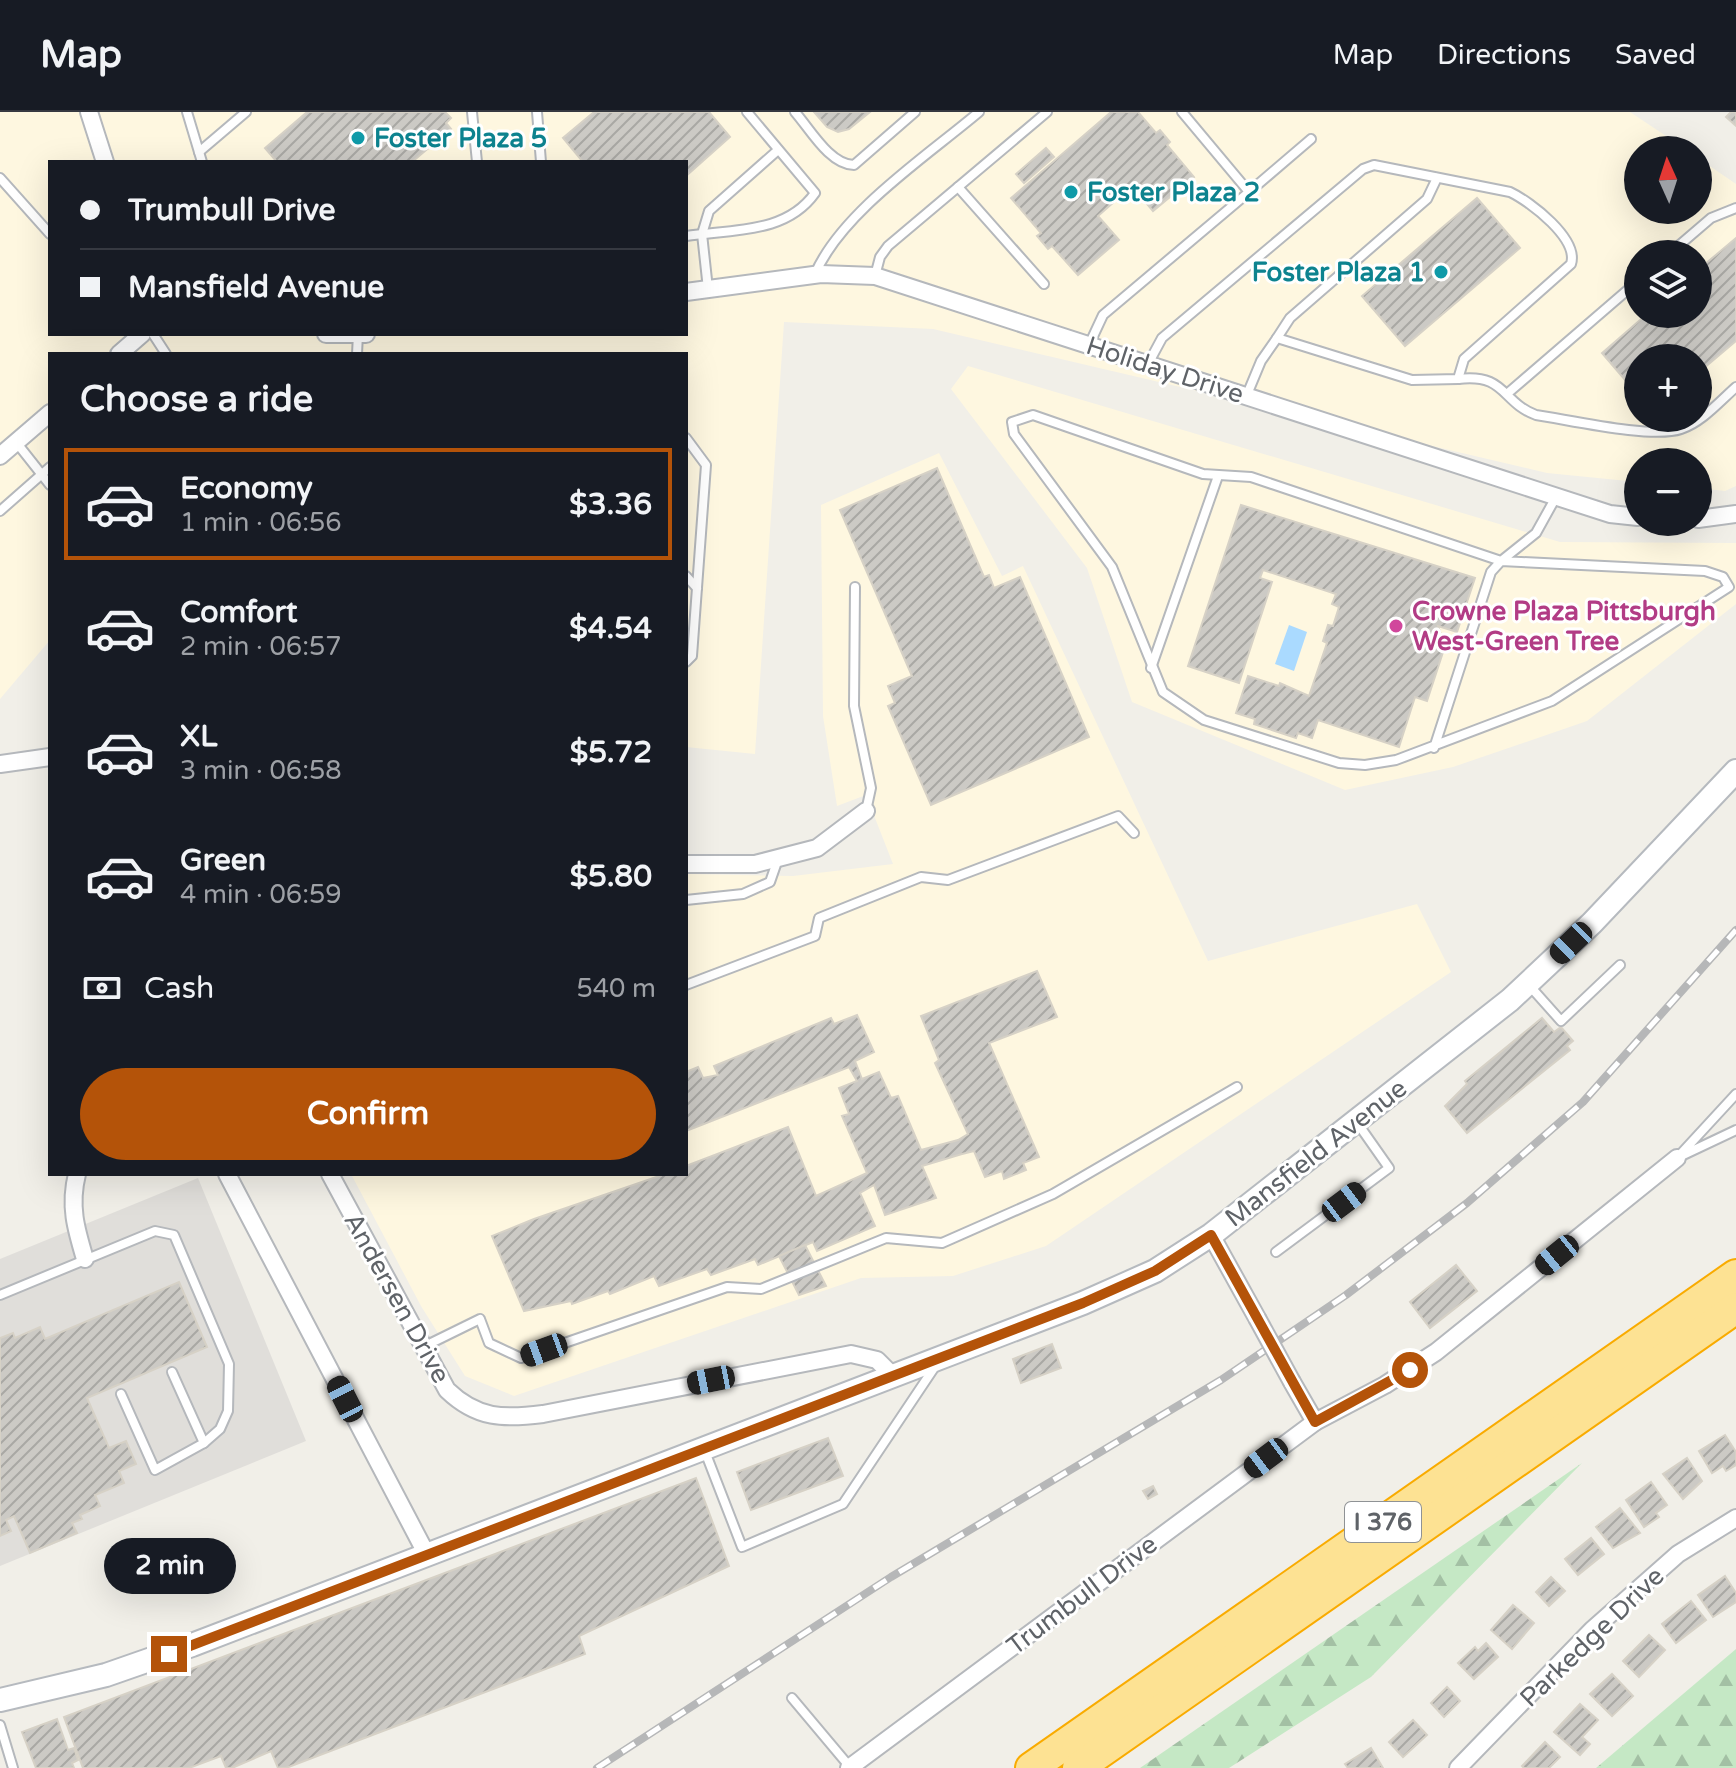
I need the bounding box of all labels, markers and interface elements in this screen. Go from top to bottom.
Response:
text: Map [40,32,122,78]
text: Map [1333,38,1393,72]
text: Directions [1437,38,1571,72]
text: Saved [1615,38,1696,72]
place label: Foster Plaza 5 [374,123,547,154]
marker: Foster Plaza 5 [349,129,367,147]
north arrow [1624,136,1712,224]
map controls [1624,136,1712,536]
place label: Foster Plaza 2 [1087,177,1260,208]
marker: Foster Plaza 2 [1062,183,1080,201]
text: Trumbull Drive [128,192,336,229]
button: layers [1624,240,1712,328]
place label: Foster Plaza 1 [1252,257,1425,288]
marker: Foster Plaza 1 [1432,263,1450,281]
text: Mansfield Avenue [128,269,384,306]
street label: Holiday Drive [1082,330,1248,410]
button: + [1624,344,1712,432]
text: Choose a ride [80,378,313,421]
button: − [1624,448,1712,536]
icon: car [84,468,156,540]
text: Economy [180,470,313,507]
text: $3.36 [569,486,652,523]
text: 1 min · 06:56 [180,507,342,538]
icon: car [84,592,156,664]
text: Comfort [180,594,298,631]
place label: Crowne Plaza Pittsburgh West-Green Tree [1412,596,1716,657]
text: $4.54 [569,610,652,647]
marker: Crowne Plaza Pittsburgh West-Green Tree [1387,617,1405,635]
text: 2 min · 06:57 [180,631,342,662]
icon: car [84,716,156,788]
text: XL [180,718,217,755]
text: $5.72 [570,734,652,771]
text: 3 min · 06:58 [180,755,342,786]
icon: car [84,840,156,912]
text: Green [180,842,266,879]
text: $5.80 [570,858,652,895]
text: 4 min · 06:59 [180,879,342,910]
car [1545,918,1597,968]
icon: cash [80,966,124,1010]
text: Cash [144,970,214,1007]
text: 540 m [576,973,656,1004]
button: Confirm [80,1068,656,1160]
street label: Mansfield Avenue [1219,1072,1413,1234]
car [1318,1178,1370,1226]
street label: Andersen Drive [337,1207,457,1389]
car [1531,1231,1583,1279]
car [517,1331,571,1369]
route start [1392,1352,1428,1388]
car [685,1364,737,1396]
car [323,1372,367,1426]
car [1240,1434,1292,1482]
road number: I 376 [1345,1502,1421,1542]
street label: Trumbull Drive [1001,1528,1163,1662]
callout: 2 min [103,1538,235,1594]
text: 2 min [135,1550,205,1581]
street label: Parkedge Drive [1513,1560,1671,1714]
route end [151,1636,187,1672]

